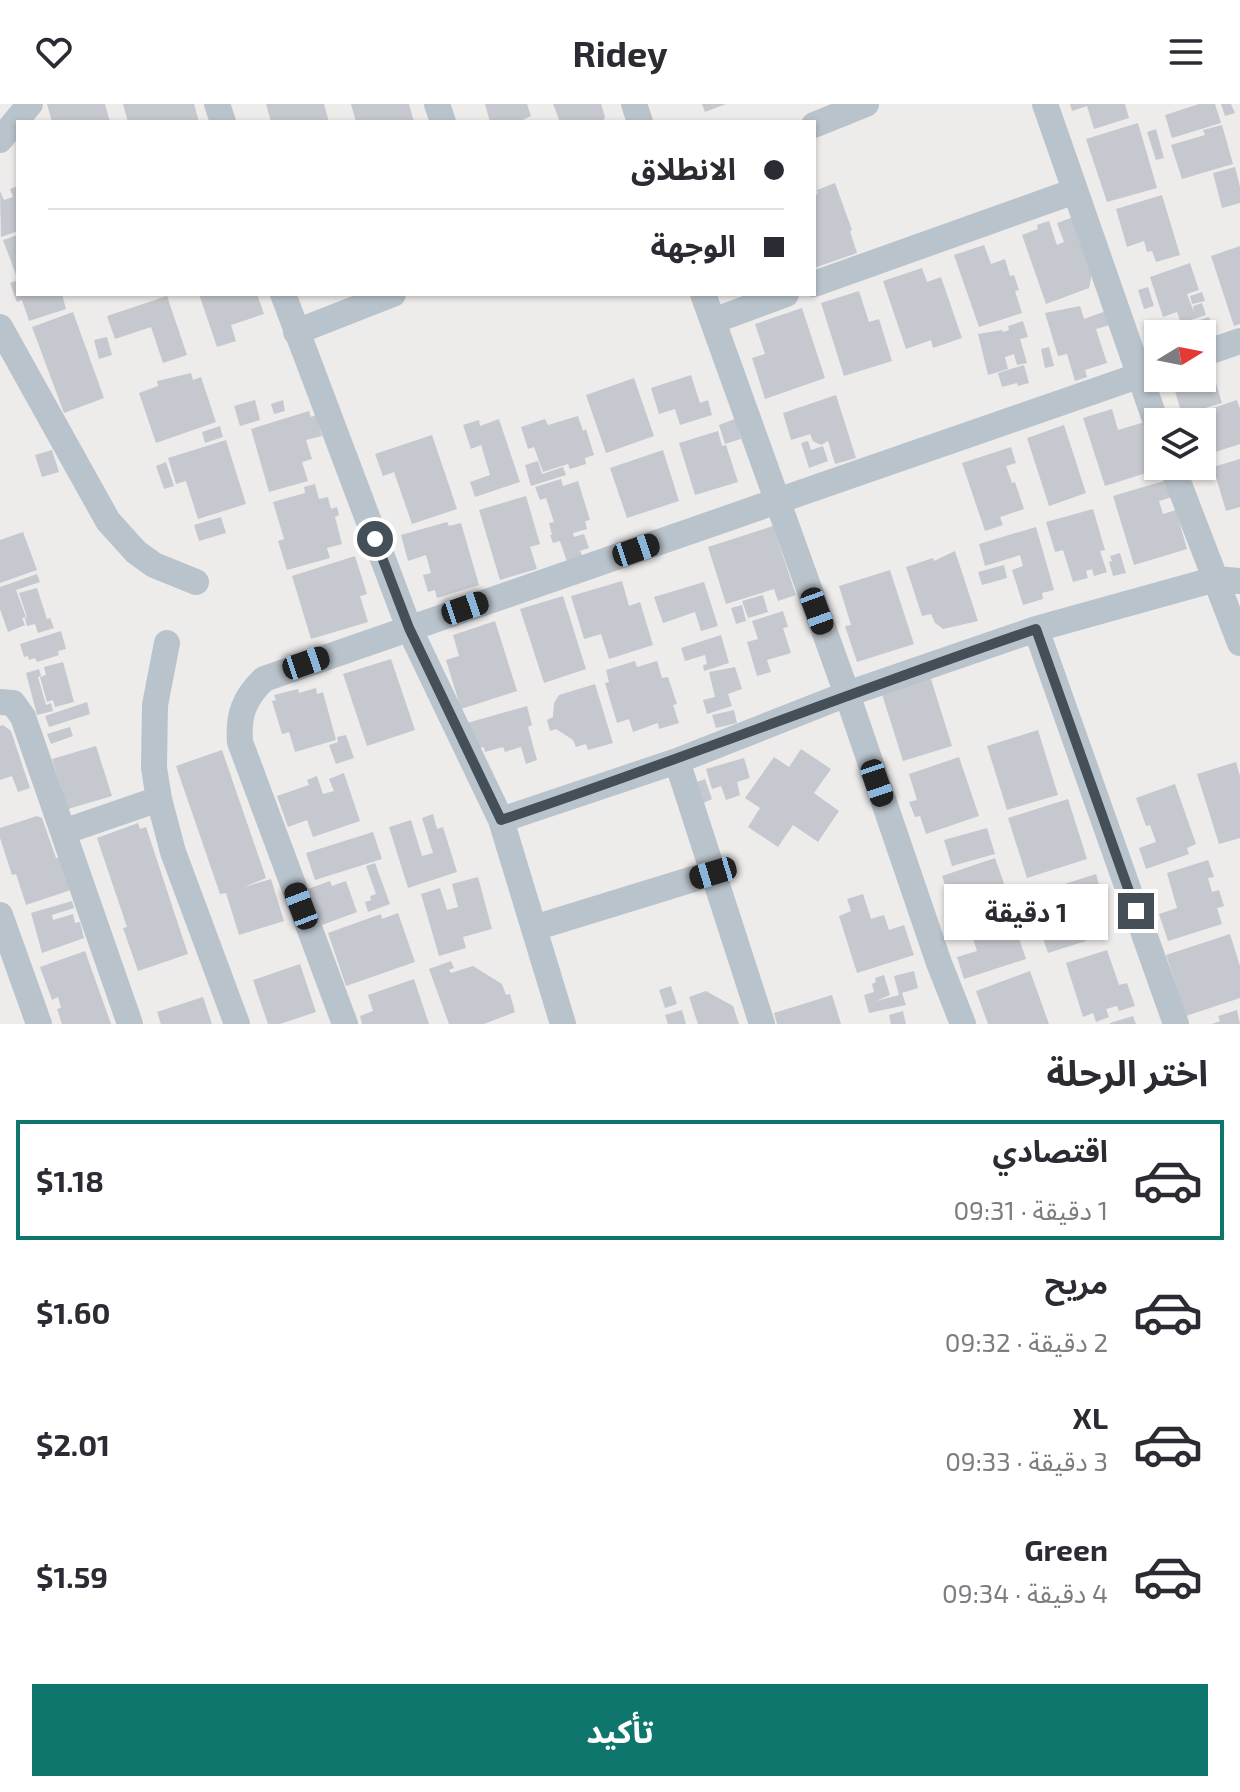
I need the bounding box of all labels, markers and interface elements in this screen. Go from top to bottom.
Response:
icon: heart [32,30,76,74]
icon: menu [1164,30,1208,74]
text: Ridey [572,31,668,74]
text: الانطلاق [631,150,736,186]
text: الوجهة [651,227,736,263]
north arrow [1144,320,1216,392]
map controls [1144,320,1216,480]
button: layers [1144,408,1216,480]
route start [357,521,393,557]
car [609,531,663,569]
car [798,584,836,638]
car [438,589,492,627]
car [279,644,333,682]
car [858,756,896,810]
car [687,855,739,891]
car [281,879,321,933]
callout: 1 دقيقة [944,883,1108,939]
route end [1118,893,1154,929]
text: 1 دقيقة [985,896,1067,927]
text: اختر الرحلة [1047,1050,1208,1093]
text: اقتصادي [993,1132,1108,1168]
icon: car [1132,1144,1204,1216]
text: $1.18 [36,1162,104,1198]
text: 1 دقيقة · 09:31 [953,1194,1108,1225]
text: مريح [1045,1264,1108,1300]
icon: car [1132,1276,1204,1348]
text: $1.60 [36,1294,110,1330]
text: 2 دقيقة · 09:32 [945,1326,1108,1357]
text: XL [1073,1399,1108,1435]
icon: car [1132,1408,1204,1480]
text: $2.01 [36,1426,110,1462]
text: 3 دقيقة · 09:33 [945,1445,1108,1476]
text: Green [1024,1531,1108,1567]
icon: car [1132,1540,1204,1612]
text: $1.59 [36,1558,108,1594]
text: 4 دقيقة · 09:34 [942,1577,1108,1608]
button: تأكيد [32,1684,1208,1776]

